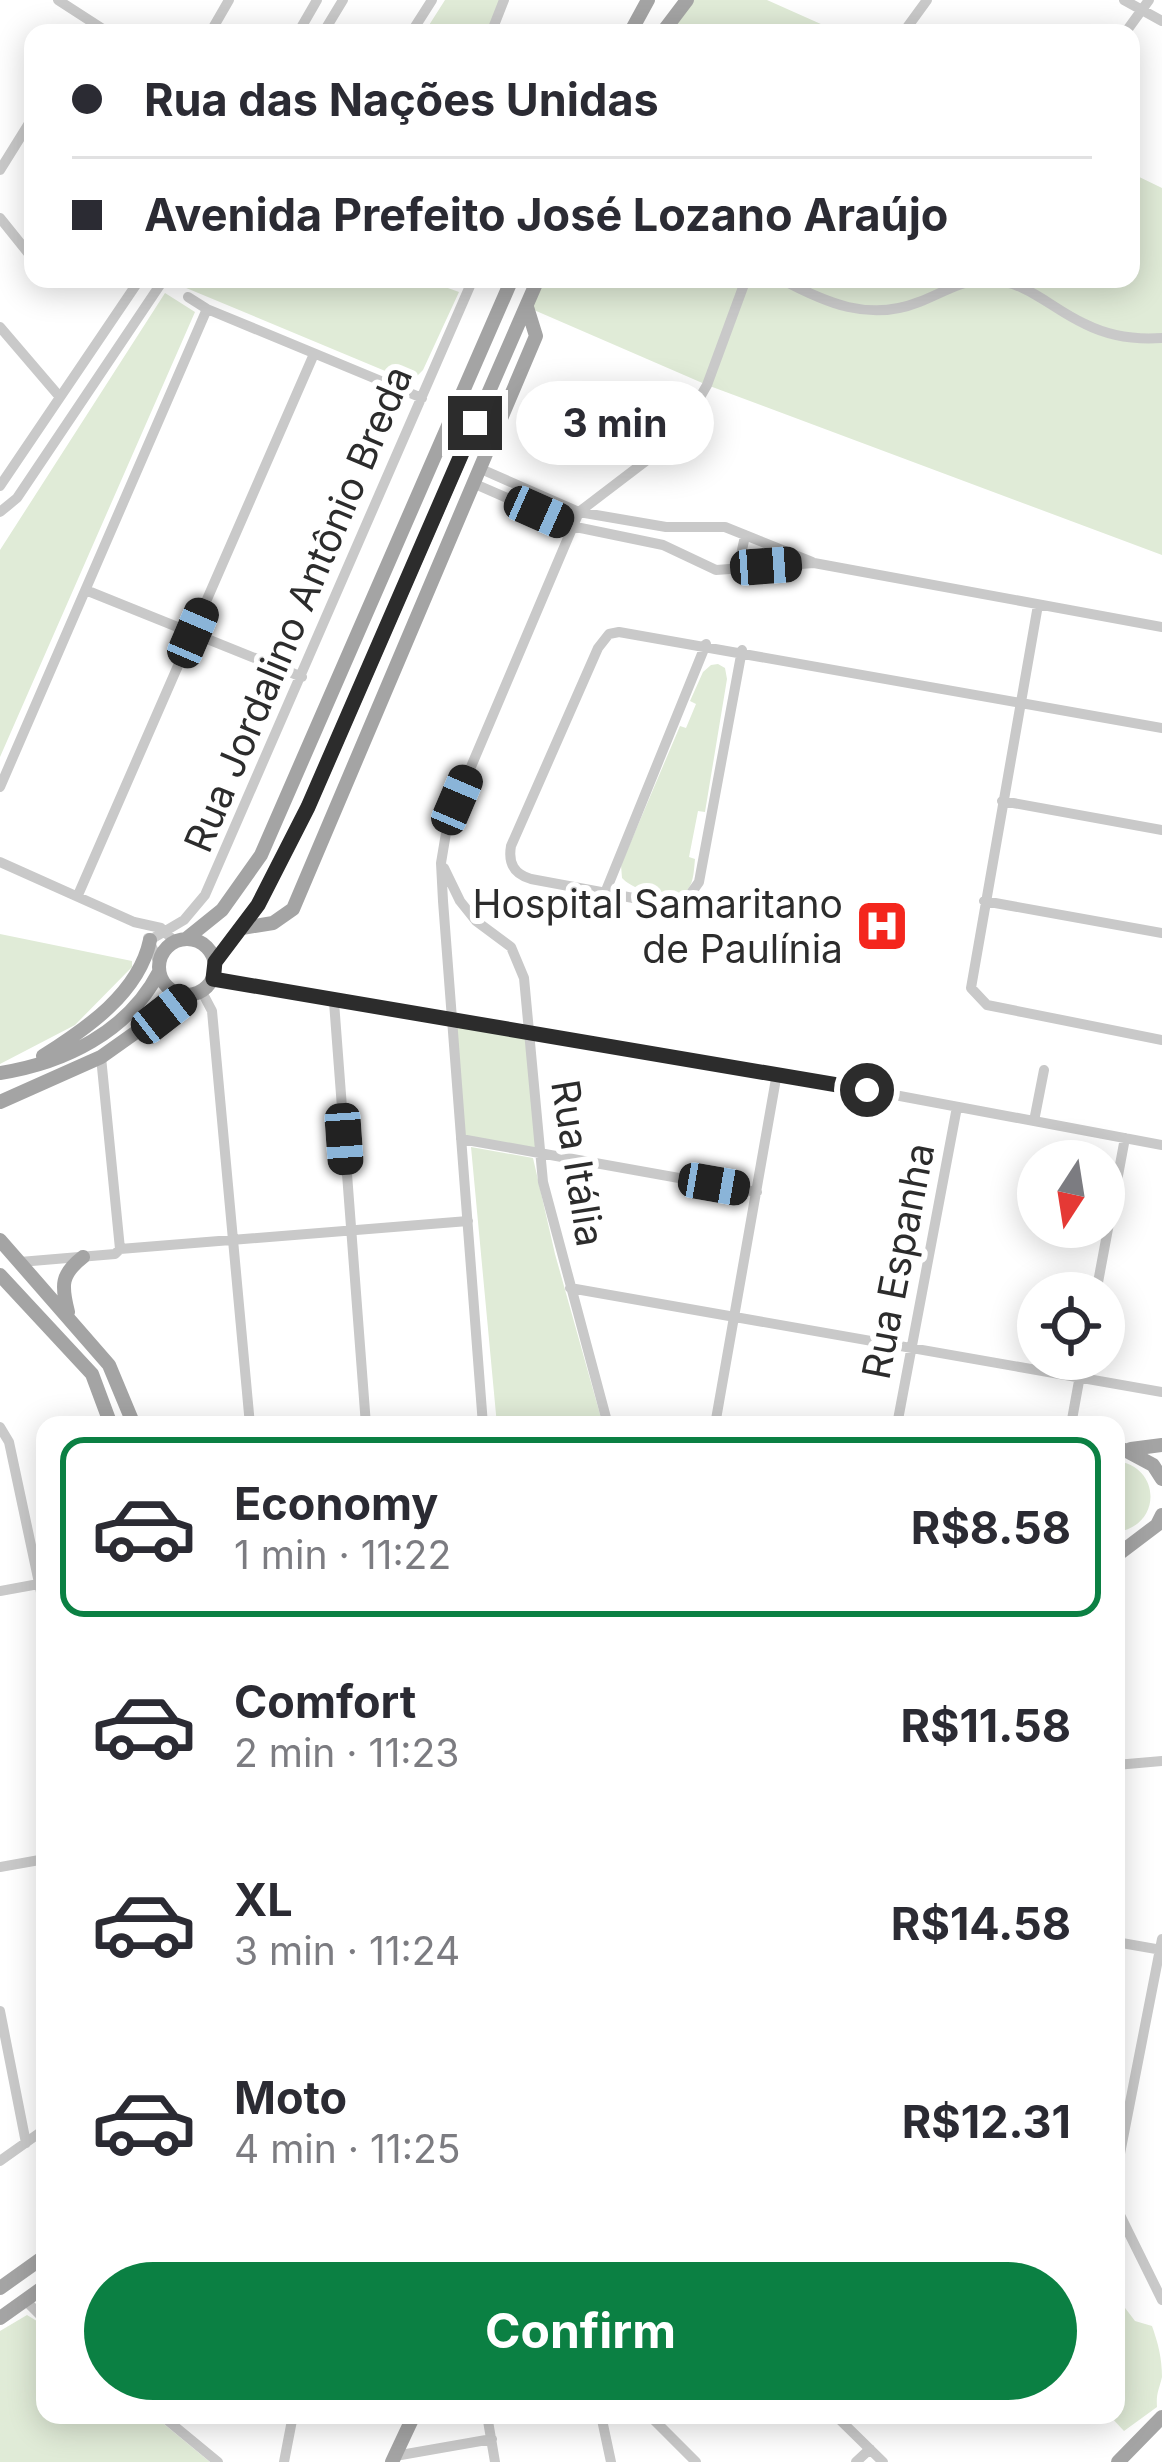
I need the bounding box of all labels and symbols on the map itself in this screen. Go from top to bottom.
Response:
street label: Rua Jordalino Antônio Breda [174,359,421,859]
callout: 3 min [517,381,715,465]
route end [448,396,502,450]
car [499,481,579,543]
car [729,546,803,586]
car [162,593,224,673]
car [426,760,488,840]
place label: Hospital Samaritano de Paulínia [472,880,843,972]
hospital icon: Hospital Samaritano de Paulínia [854,898,910,954]
car [125,978,203,1050]
route start [840,1063,894,1117]
street label: Rua Itália [542,1076,615,1249]
car [324,1102,364,1176]
street label: Rua Espanha [852,1139,943,1383]
north arrow [1017,1140,1125,1248]
car [675,1160,753,1208]

